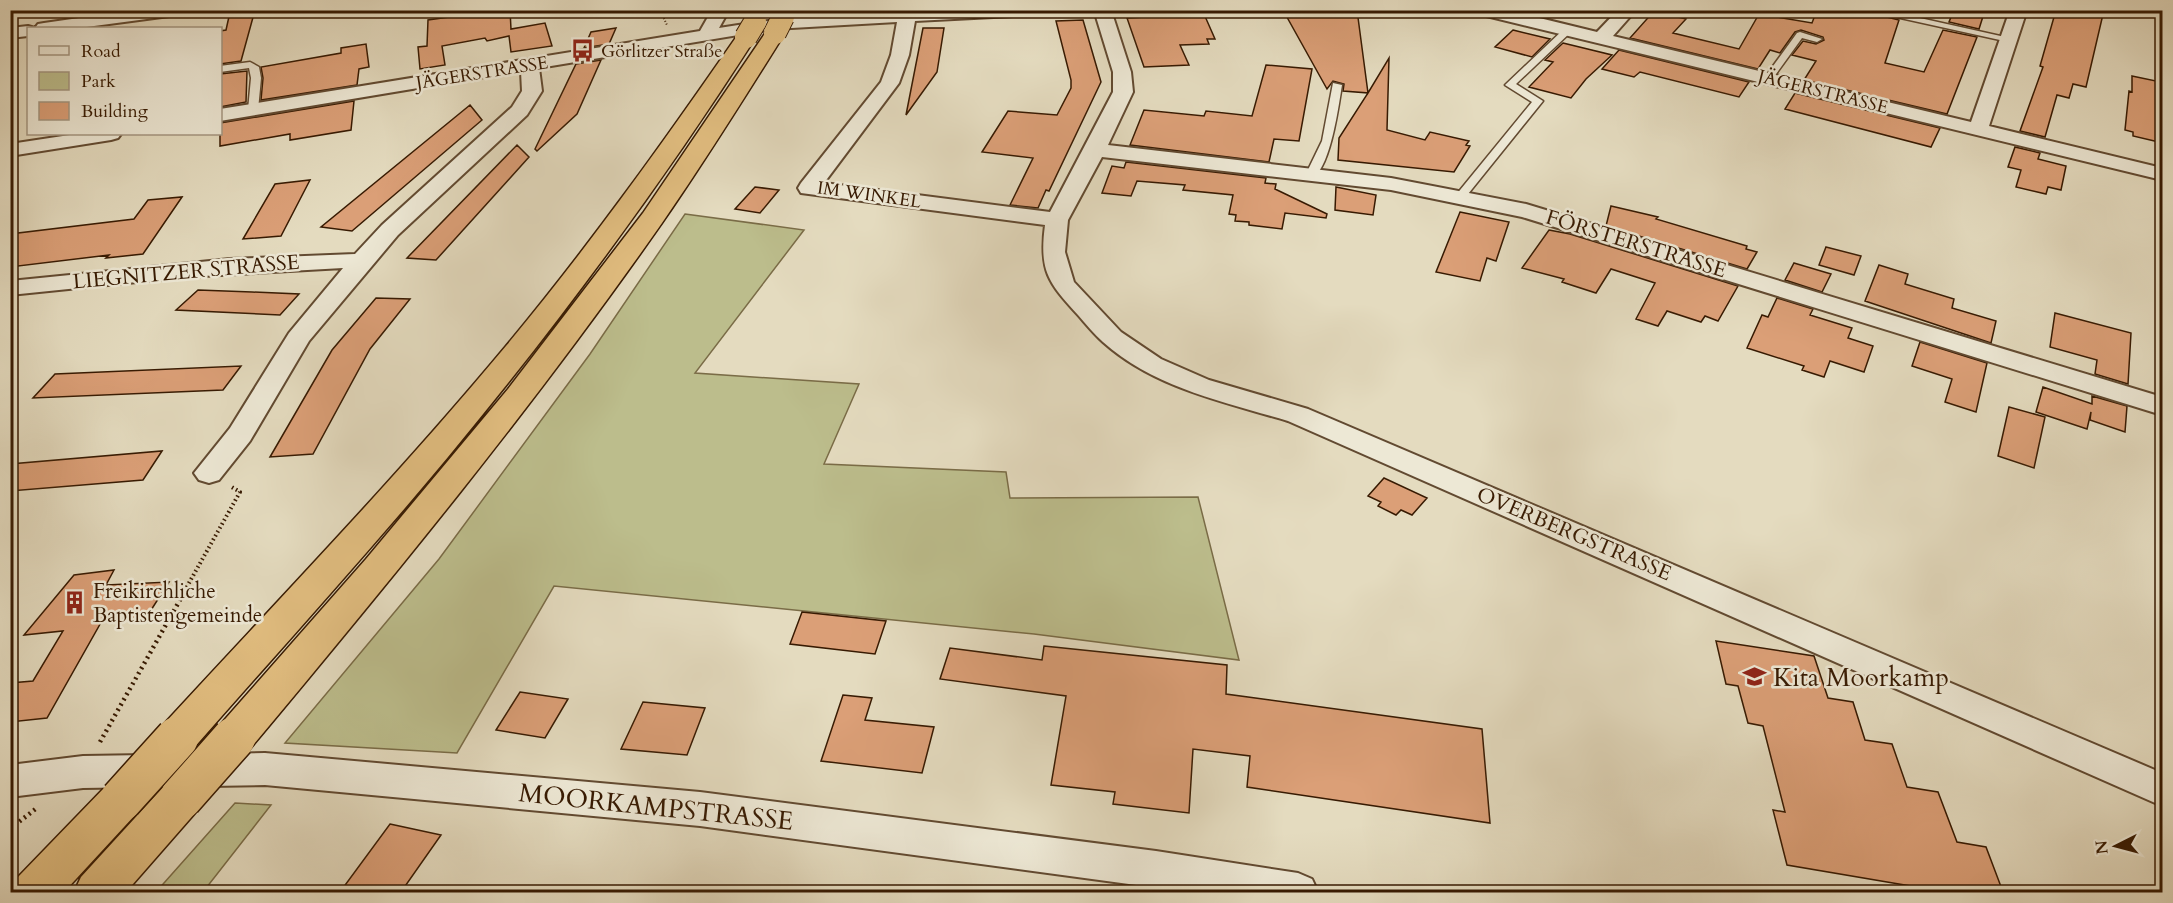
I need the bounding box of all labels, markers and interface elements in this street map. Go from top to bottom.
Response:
legend [27,27,222,135]
bus stop icon: Görlitzer Straße [570,38,596,64]
text: Road [81,39,121,64]
place label: Görlitzer Straße [601,39,722,64]
street label: JÄGERSTRASSE [411,50,550,96]
street label: JÄGERSTRASSE [1752,63,1891,120]
text: Park [81,69,116,94]
text: Building [81,99,149,124]
street label: IM WINKEL [815,175,923,215]
street label: FÖRSTERSTRASSE [1542,203,1730,285]
street label: LIEGNITZER STRASSE [71,248,301,296]
street label: OVERBERGSTRASSE [1472,480,1676,588]
place label: Freikirchliche Baptistengemeinde [93,577,262,630]
building icon: Freikirchliche Baptistengemeinde [62,590,88,616]
place label: Kita Moorkamp [1773,660,1949,695]
school or university icon: Kita Moorkamp [1742,664,1768,690]
street label: MOORKAMPSTRASSE [517,775,795,839]
north arrow [2086,816,2146,876]
text: N [2090,839,2114,856]

